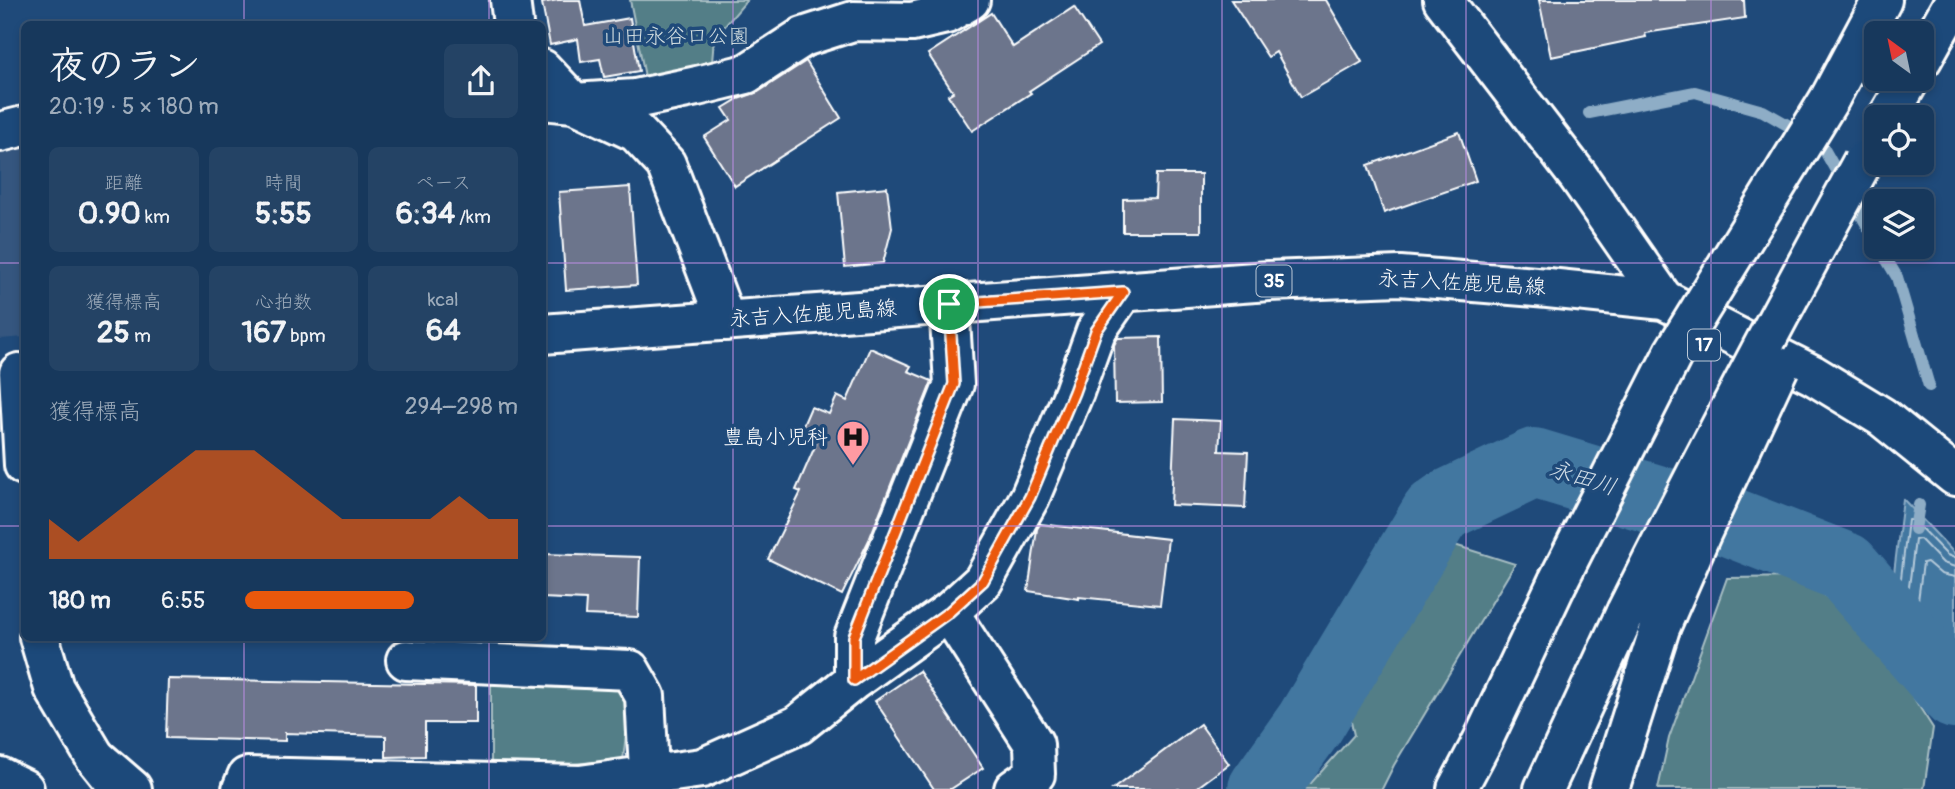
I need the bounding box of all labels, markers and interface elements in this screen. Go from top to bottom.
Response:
north arrow [1864,21,1934,91]
map controls [1864,21,1934,259]
park label: 山田永谷口公園 [603,23,750,50]
text: 夜のラン [49,42,201,90]
button: share [444,44,518,118]
text: 20:19 · 5 × 180 m [49,92,219,121]
button: locate [1864,105,1934,175]
text: 距離 [105,171,143,195]
text: 時間 [264,171,303,195]
text: ペース [415,171,471,195]
button: layers [1864,189,1934,259]
text: 0.90 [78,195,141,232]
text: 5:55 [255,195,312,232]
text: 6:34 [395,195,455,232]
text: km [141,205,170,229]
text: /km [455,205,491,229]
street label: 永吉入佐鹿児島線 [1377,265,1547,301]
road number: 35 [1256,266,1292,296]
pin [919,274,979,334]
icon: arrive [930,285,968,323]
text: kcal [428,288,459,312]
text: 獲得標高 [86,290,162,314]
text: 心拍数 [255,290,312,314]
street label: 永吉入佐鹿児島線 [728,295,898,333]
text: 64 [426,312,461,349]
text: 25 [97,314,130,351]
text: 167 [241,314,286,351]
text: m [130,324,151,348]
text: bpm [286,324,326,348]
road number: 17 [1688,330,1720,360]
text: 294–298 m [405,392,518,421]
text: 獲得標高 [49,397,141,426]
hospital icon: 豊島小児科 [834,418,872,467]
place label: 豊島小児科 [723,424,828,451]
water label: 永田川 [1546,454,1620,502]
text: 180 m [49,586,111,615]
text: 6:55 [161,586,205,615]

